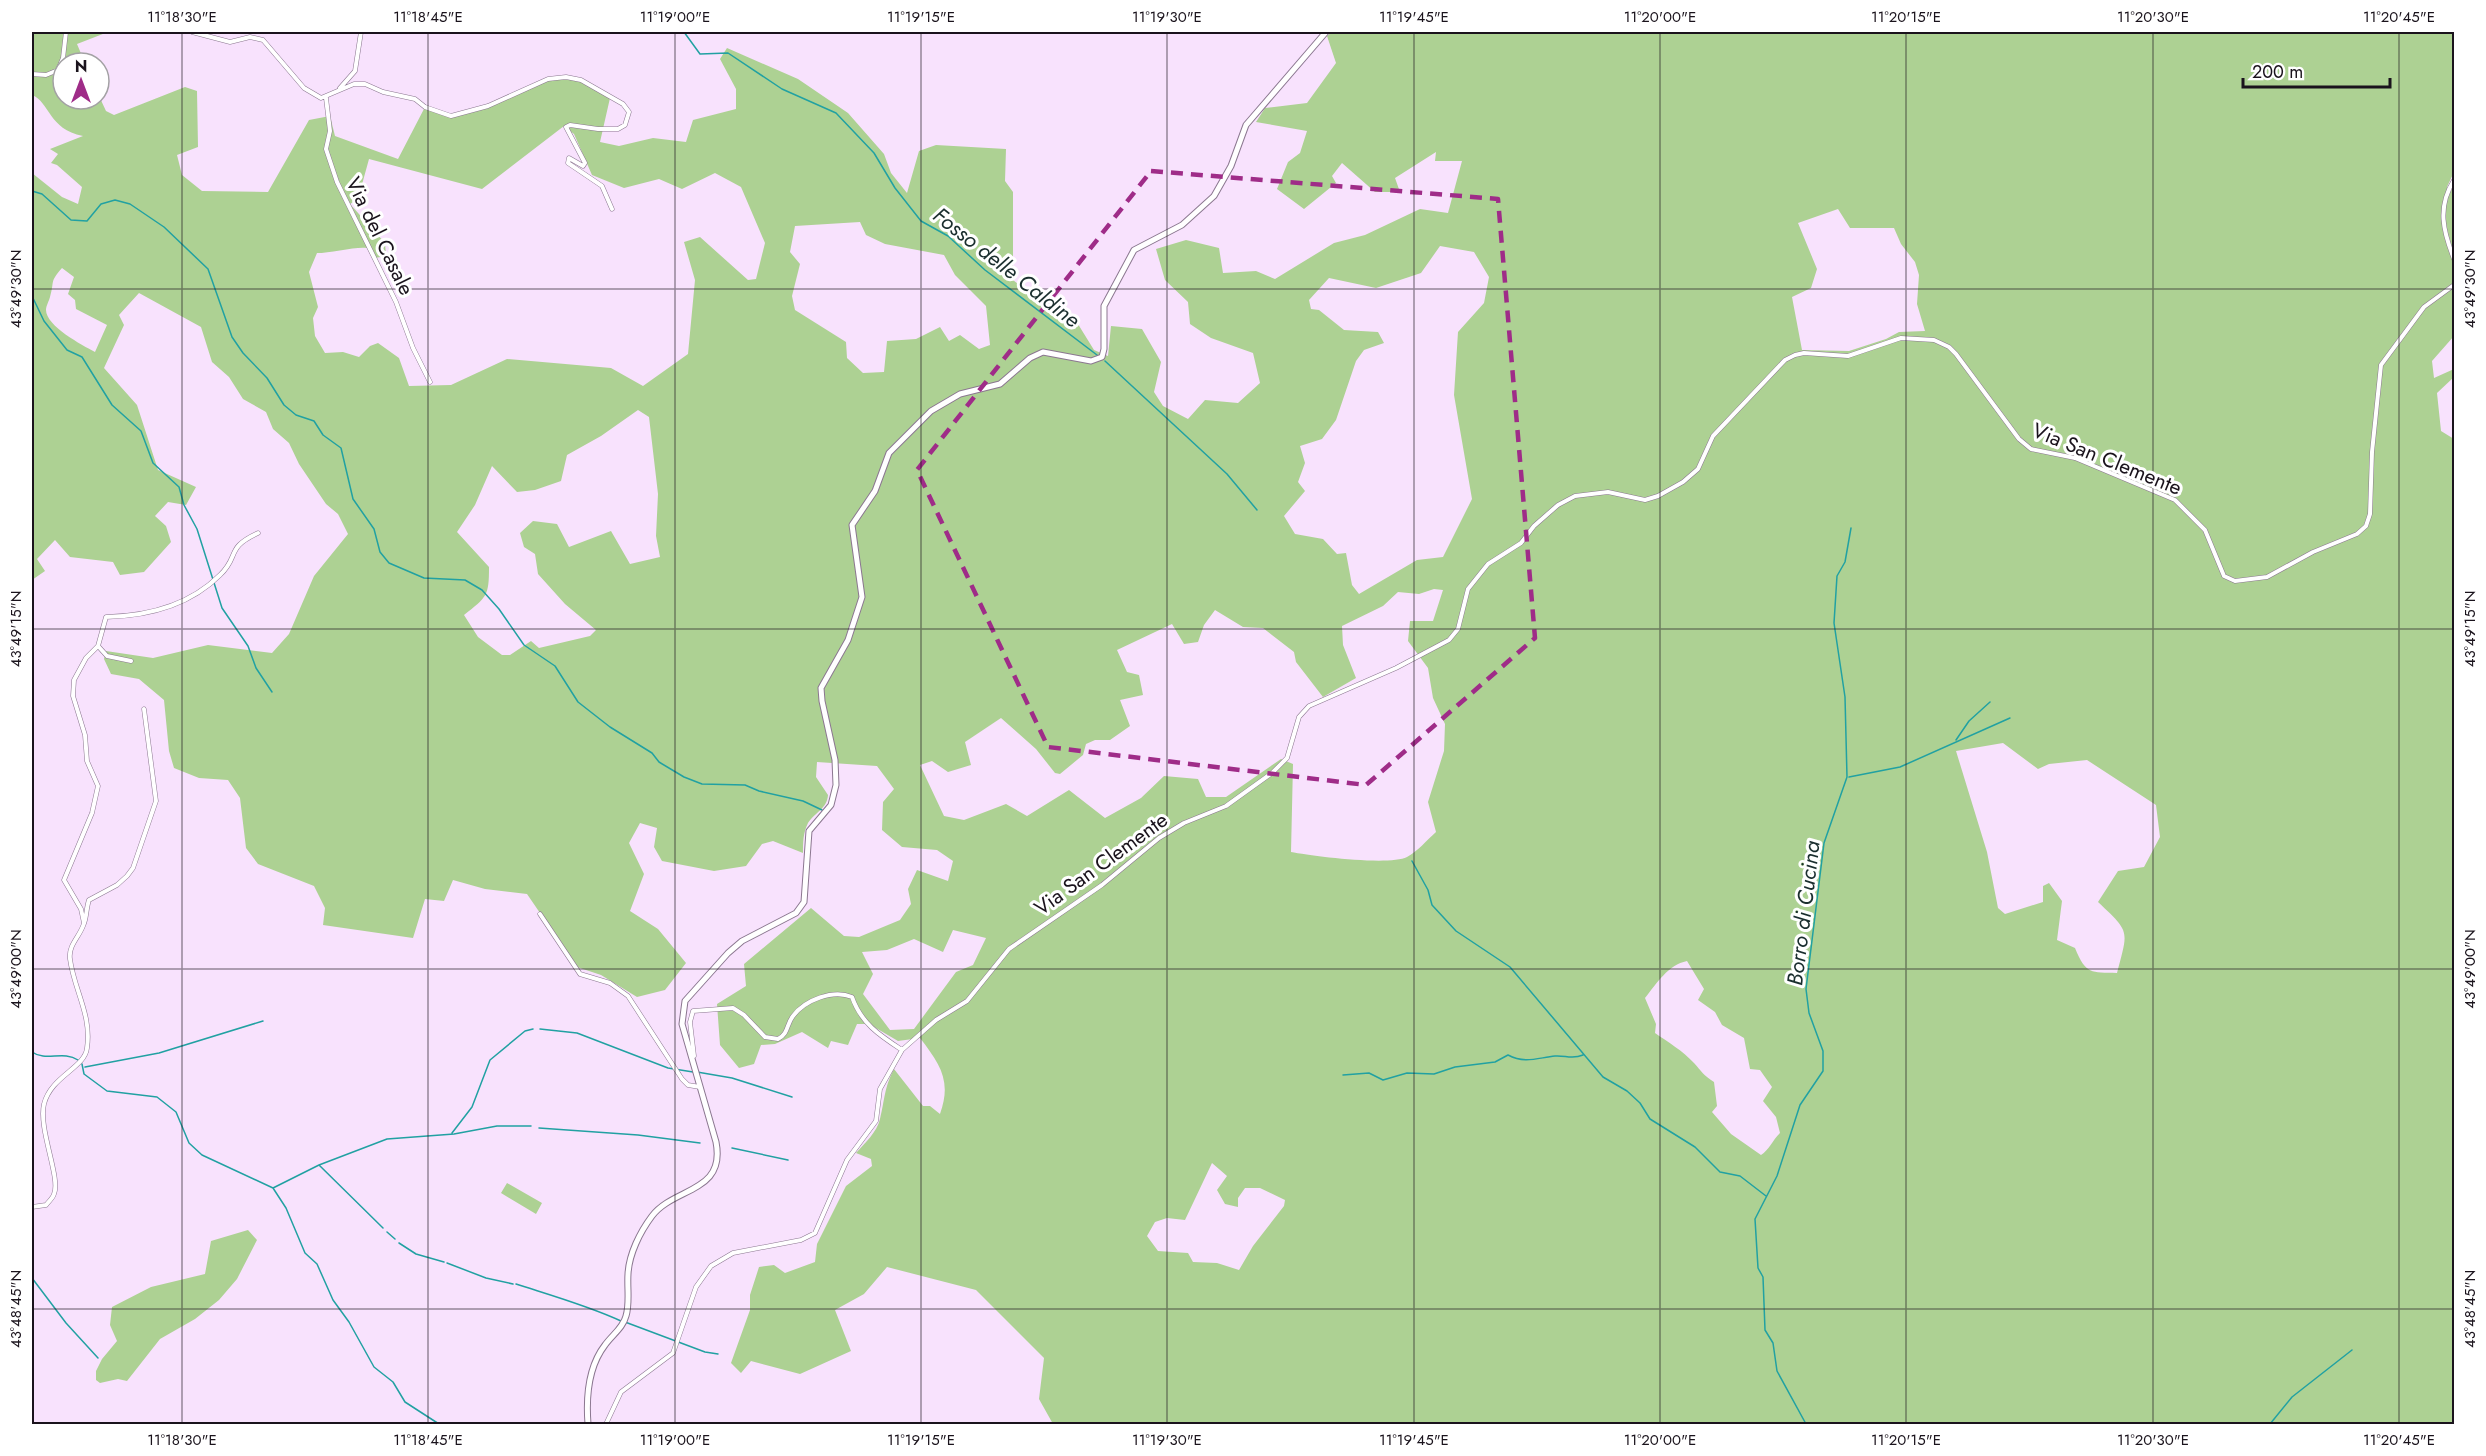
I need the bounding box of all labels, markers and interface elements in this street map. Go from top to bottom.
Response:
text: 11°18'30"E [147,6,217,28]
text: 11°18'45"E [393,6,463,28]
text: 11°19'00"E [640,6,710,28]
text: 11°19'15"E [887,6,955,28]
text: 11°19'30"E [1132,6,1202,28]
text: 11°19'45"E [1379,6,1449,28]
text: 11°20'00"E [1624,6,1696,28]
text: 11°20'15"E [1871,6,1941,28]
text: 11°20'30"E [2117,6,2189,28]
text: 11°20'45"E [2363,6,2435,28]
north arrow [51,51,111,111]
scale bar [2243,51,2390,89]
text: N [75,55,87,78]
text: 200 m [2252,59,2303,85]
street label: Via del Casale [338,172,422,300]
water label: Fosso delle Caldine [926,199,1088,335]
text: 43°49'30"N [5,250,27,328]
text: 43°49'30"N [2459,250,2481,328]
street label: Via San Clemente [2028,415,2186,503]
text: 43°49'15"N [5,591,27,667]
text: 43°49'15"N [2459,591,2481,667]
street label: Via San Clemente [1028,805,1174,923]
water label: Borro di Cucina [1778,839,1828,987]
text: 43°49'00"N [5,929,27,1009]
text: 43°49'00"N [2459,929,2481,1009]
text: 43°48'45"N [5,1270,27,1348]
text: 43°48'45"N [2459,1270,2481,1348]
text: 11°18'30"E [147,1429,217,1451]
text: 11°18'45"E [393,1429,463,1451]
text: 11°19'00"E [640,1429,710,1451]
text: 11°19'15"E [887,1429,955,1451]
text: 11°19'30"E [1132,1429,1202,1451]
text: 11°19'45"E [1379,1429,1449,1451]
text: 11°20'00"E [1624,1429,1696,1451]
text: 11°20'15"E [1871,1429,1941,1451]
text: 11°20'30"E [2117,1429,2189,1451]
text: 11°20'45"E [2363,1429,2435,1451]

